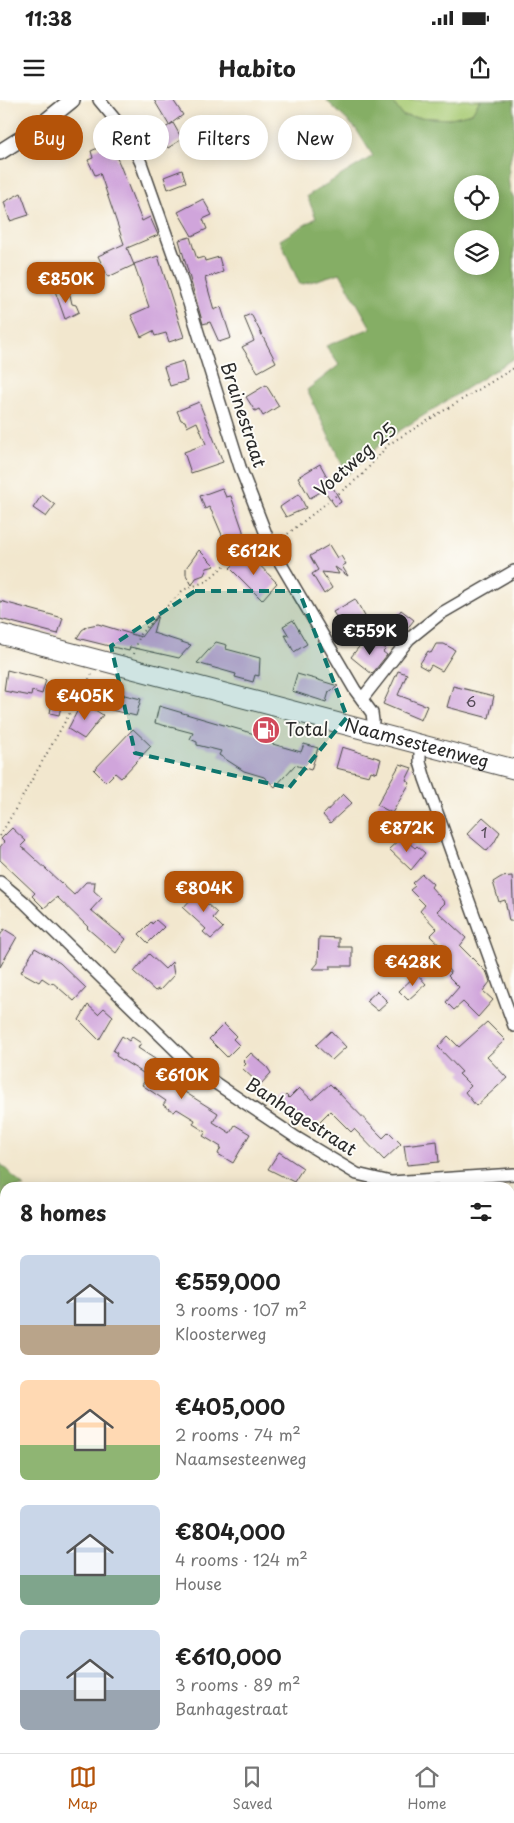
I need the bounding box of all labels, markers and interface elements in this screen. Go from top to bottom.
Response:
text: 11:38 [25,4,72,32]
text: Habito [218,51,296,84]
icon: menu [20,54,48,82]
icon: share [466,54,494,82]
chip: Buy [15,115,83,160]
chip: Rent [93,115,169,160]
chip: Filters [179,115,268,160]
chip: New [278,115,352,160]
map controls [454,175,499,275]
button: locate [454,175,499,220]
button: layers [454,230,499,275]
pin: €850K [31,262,101,304]
text: €850K [38,266,94,290]
street label: Brainestraat [215,358,274,471]
street label: Voetweg 25 [308,415,402,503]
pin: €612K [219,534,289,576]
text: €612K [227,538,281,562]
pin: €559K [335,614,405,656]
text: €559K [343,618,397,642]
pin: €405K [50,678,120,721]
text: €405K [56,683,114,707]
house number: 6 [466,689,476,712]
street label: Naamsesteenweg [342,710,492,774]
fuel station icon: Total [251,715,281,745]
place label: Total [285,715,328,742]
pin: €872K [372,810,442,853]
text: €872K [380,815,434,839]
house number: 1 [481,820,487,843]
pin: €804K [169,870,239,913]
text: €804K [175,875,233,899]
pin: €428K [378,944,448,987]
text: €428K [385,949,441,973]
pin: €610K [147,1058,217,1100]
text: €610K [155,1062,209,1086]
street label: Banhagestraat [241,1070,363,1162]
text: 8 homes [20,1196,106,1228]
icon: filters [467,1198,495,1226]
text: €559,000 [175,1265,280,1297]
icon: home [60,1275,120,1335]
text: 3 rooms · 107 m² [175,1297,307,1321]
text: Kloosterweg [175,1321,267,1345]
text: €405,000 [175,1390,285,1422]
icon: home [60,1400,120,1460]
text: 2 rooms · 74 m² [175,1422,301,1446]
text: Naamsesteenweg [175,1446,307,1470]
text: €804,000 [175,1515,285,1547]
icon: home [60,1525,120,1585]
text: 4 rooms · 124 m² [175,1547,308,1571]
text: House [175,1571,222,1595]
text: €610,000 [175,1640,282,1672]
icon: home [60,1650,120,1710]
text: 3 rooms · 89 m² [175,1672,300,1696]
text: Banhagestraat [175,1696,288,1720]
tab: Map [68,1763,97,1814]
tab: Saved [233,1763,272,1814]
tab: Home [407,1763,446,1814]

